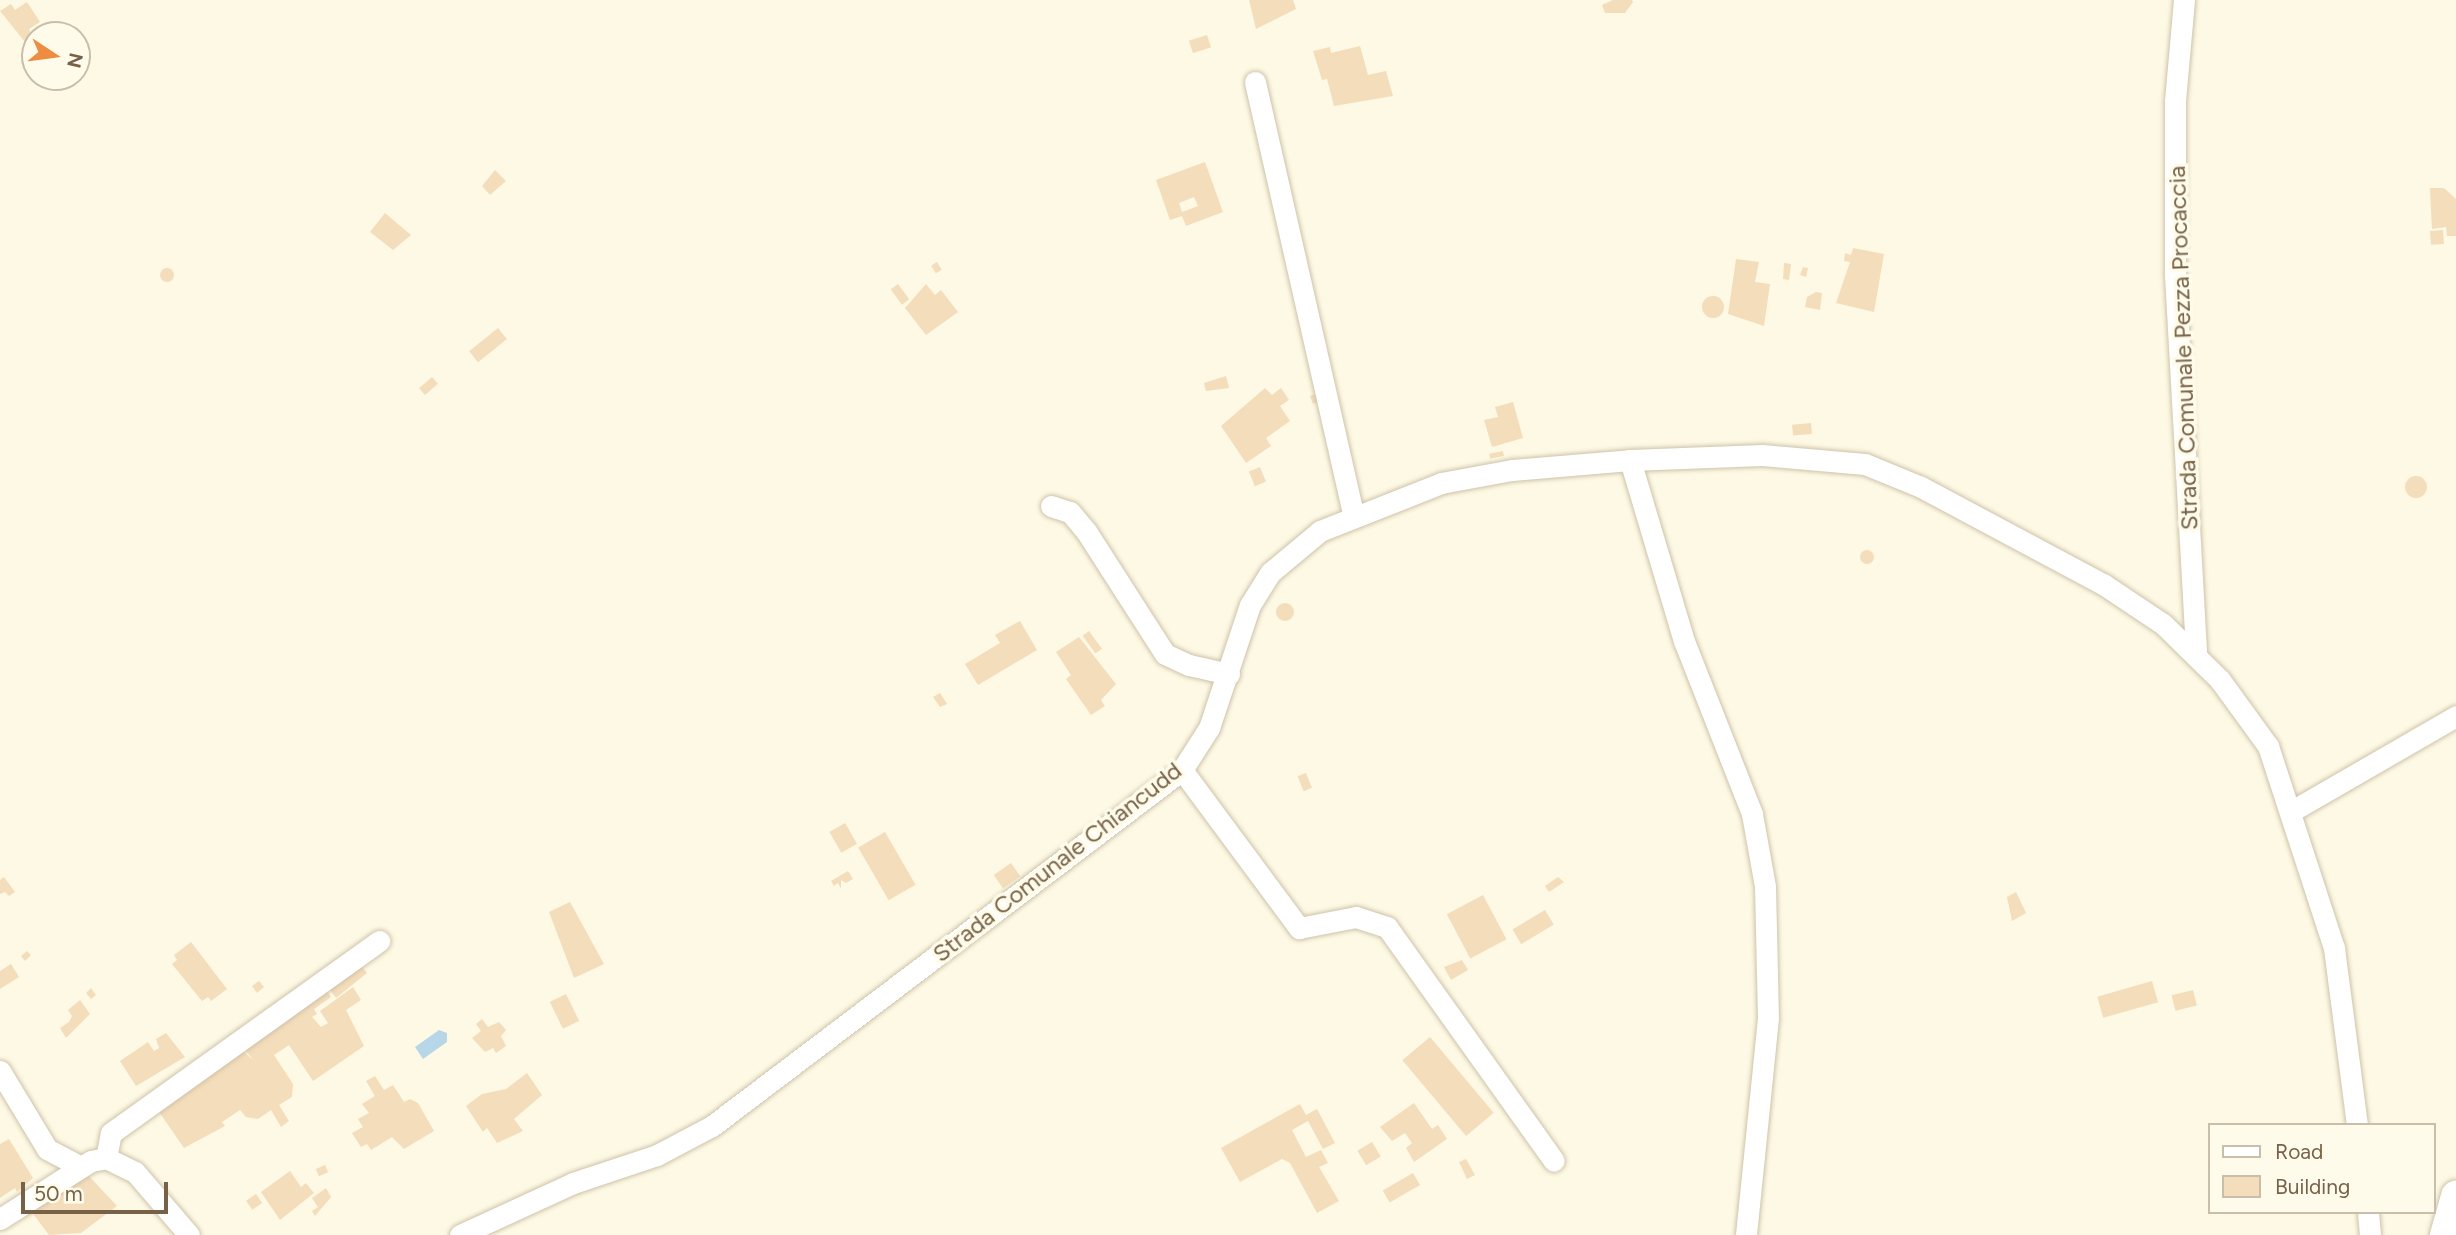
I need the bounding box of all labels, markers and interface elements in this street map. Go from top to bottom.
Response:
north arrow [21,21,91,91]
text: N [62,51,88,70]
street label: Strada Comunale Pezza Procaccia [2162,165,2204,531]
street label: Strada Comunale Chiancudd [927,756,1187,968]
legend [2208,1123,2435,1214]
text: Road [2275,1139,2323,1164]
scale bar [24,1168,172,1212]
text: Building [2275,1174,2350,1199]
text: 50 m [34,1181,83,1206]

